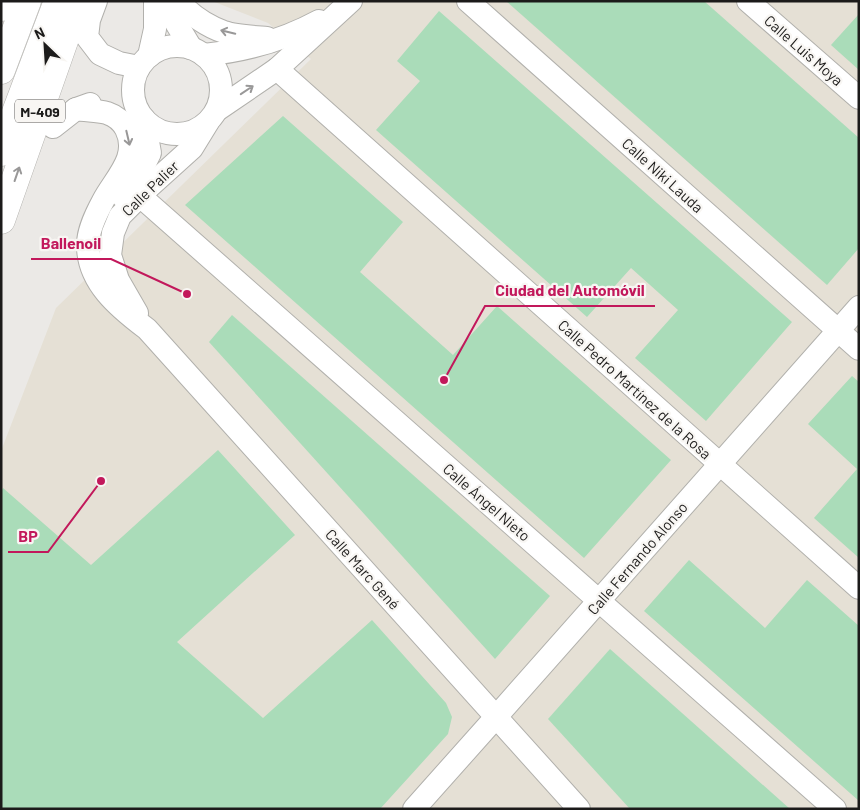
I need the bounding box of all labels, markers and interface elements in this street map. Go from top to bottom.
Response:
street label: Calle Luis Moya [761,11,847,89]
north arrow [20,20,70,70]
text: N [31,23,47,42]
one-way arrow [220,27,236,36]
one-way arrow [240,84,254,95]
road number: M-409 [15,100,65,122]
one-way arrow [124,129,133,145]
street label: Calle Niki Lauda [619,134,707,216]
street label: Calle Palier [118,156,182,219]
one-way arrow [13,166,23,182]
callout: Ballenoil [31,228,111,259]
text: Ballenoil [41,233,101,252]
callout: Ciudad del Automóvil [485,275,655,306]
text: Ciudad del Automóvil [495,280,645,299]
street label: Calle Pedro Martínez de la Rosa [555,315,715,463]
street label: Calle Ángel Nieto [440,459,534,545]
street label: Calle Fernando Alonso [583,498,691,618]
callout: BP [8,521,48,552]
street label: Calle Marc Gené [322,525,404,613]
text: BP [18,526,38,545]

